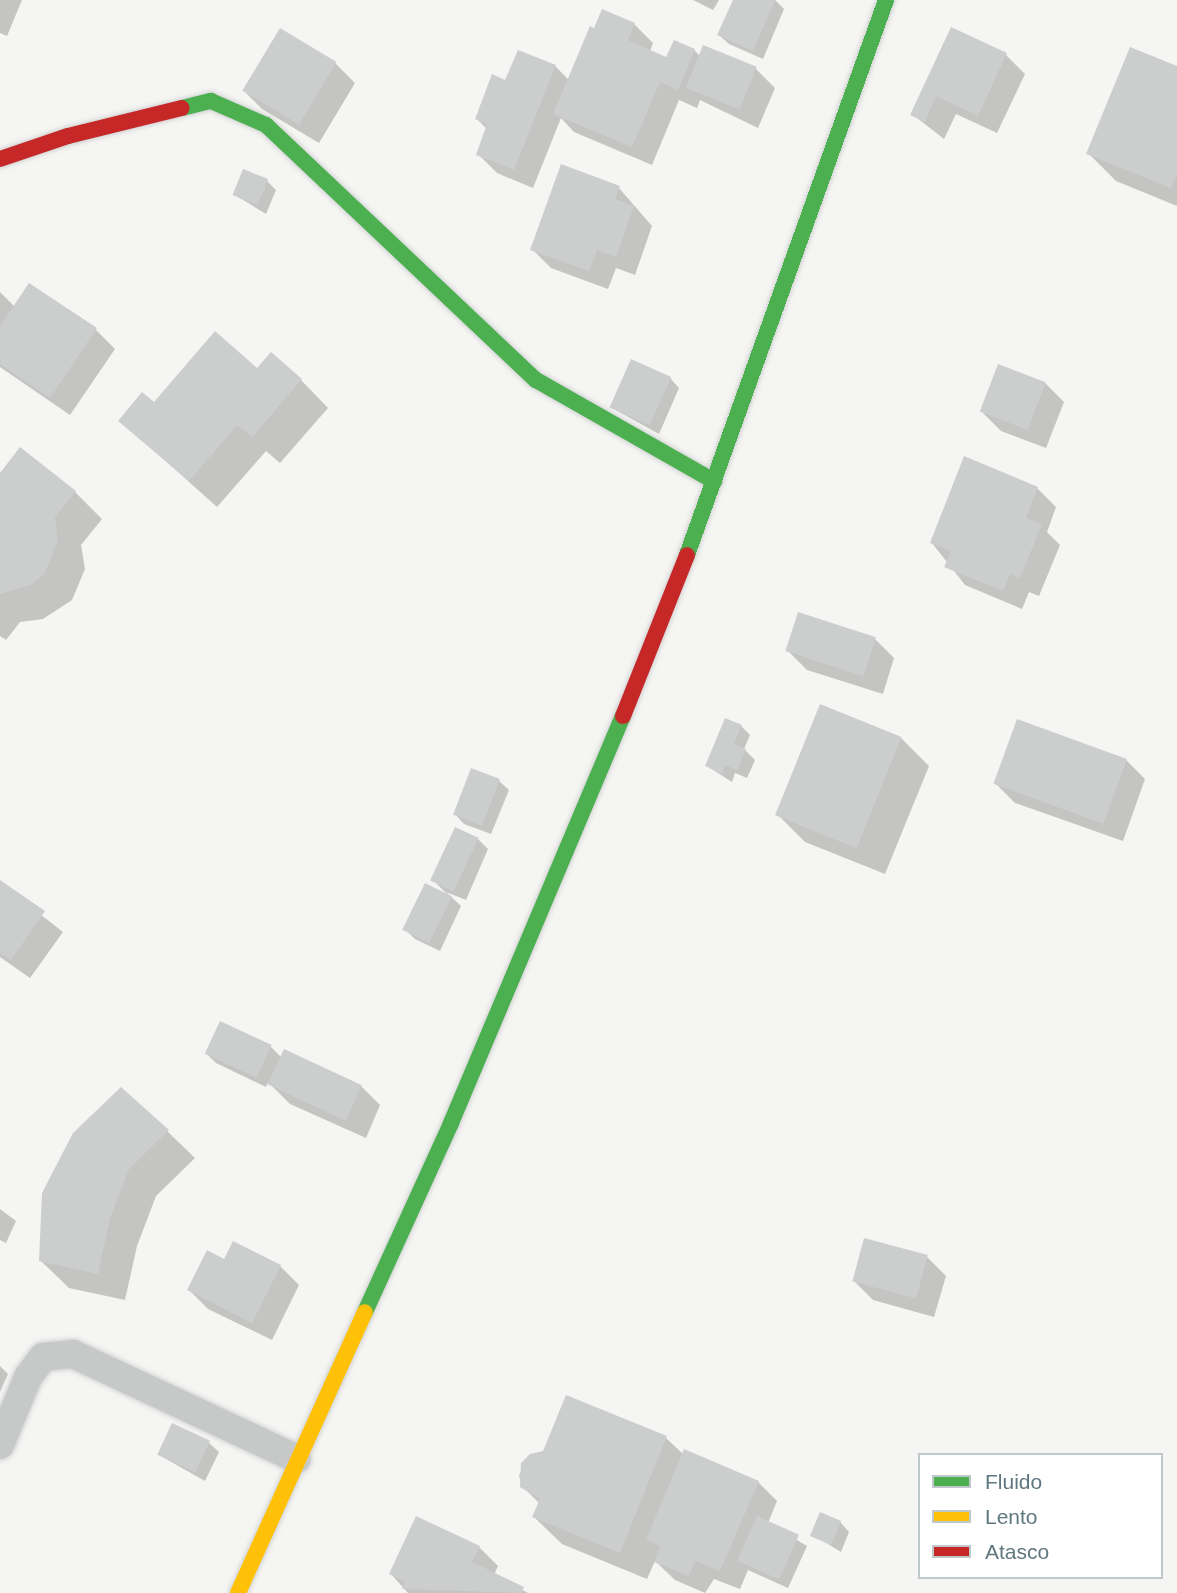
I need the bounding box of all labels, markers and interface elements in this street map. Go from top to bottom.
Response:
legend [918,1453,1163,1579]
text: Fluido [985,1470,1042,1493]
text: Lento [985,1505,1038,1528]
text: Atasco [985,1540,1049,1563]

